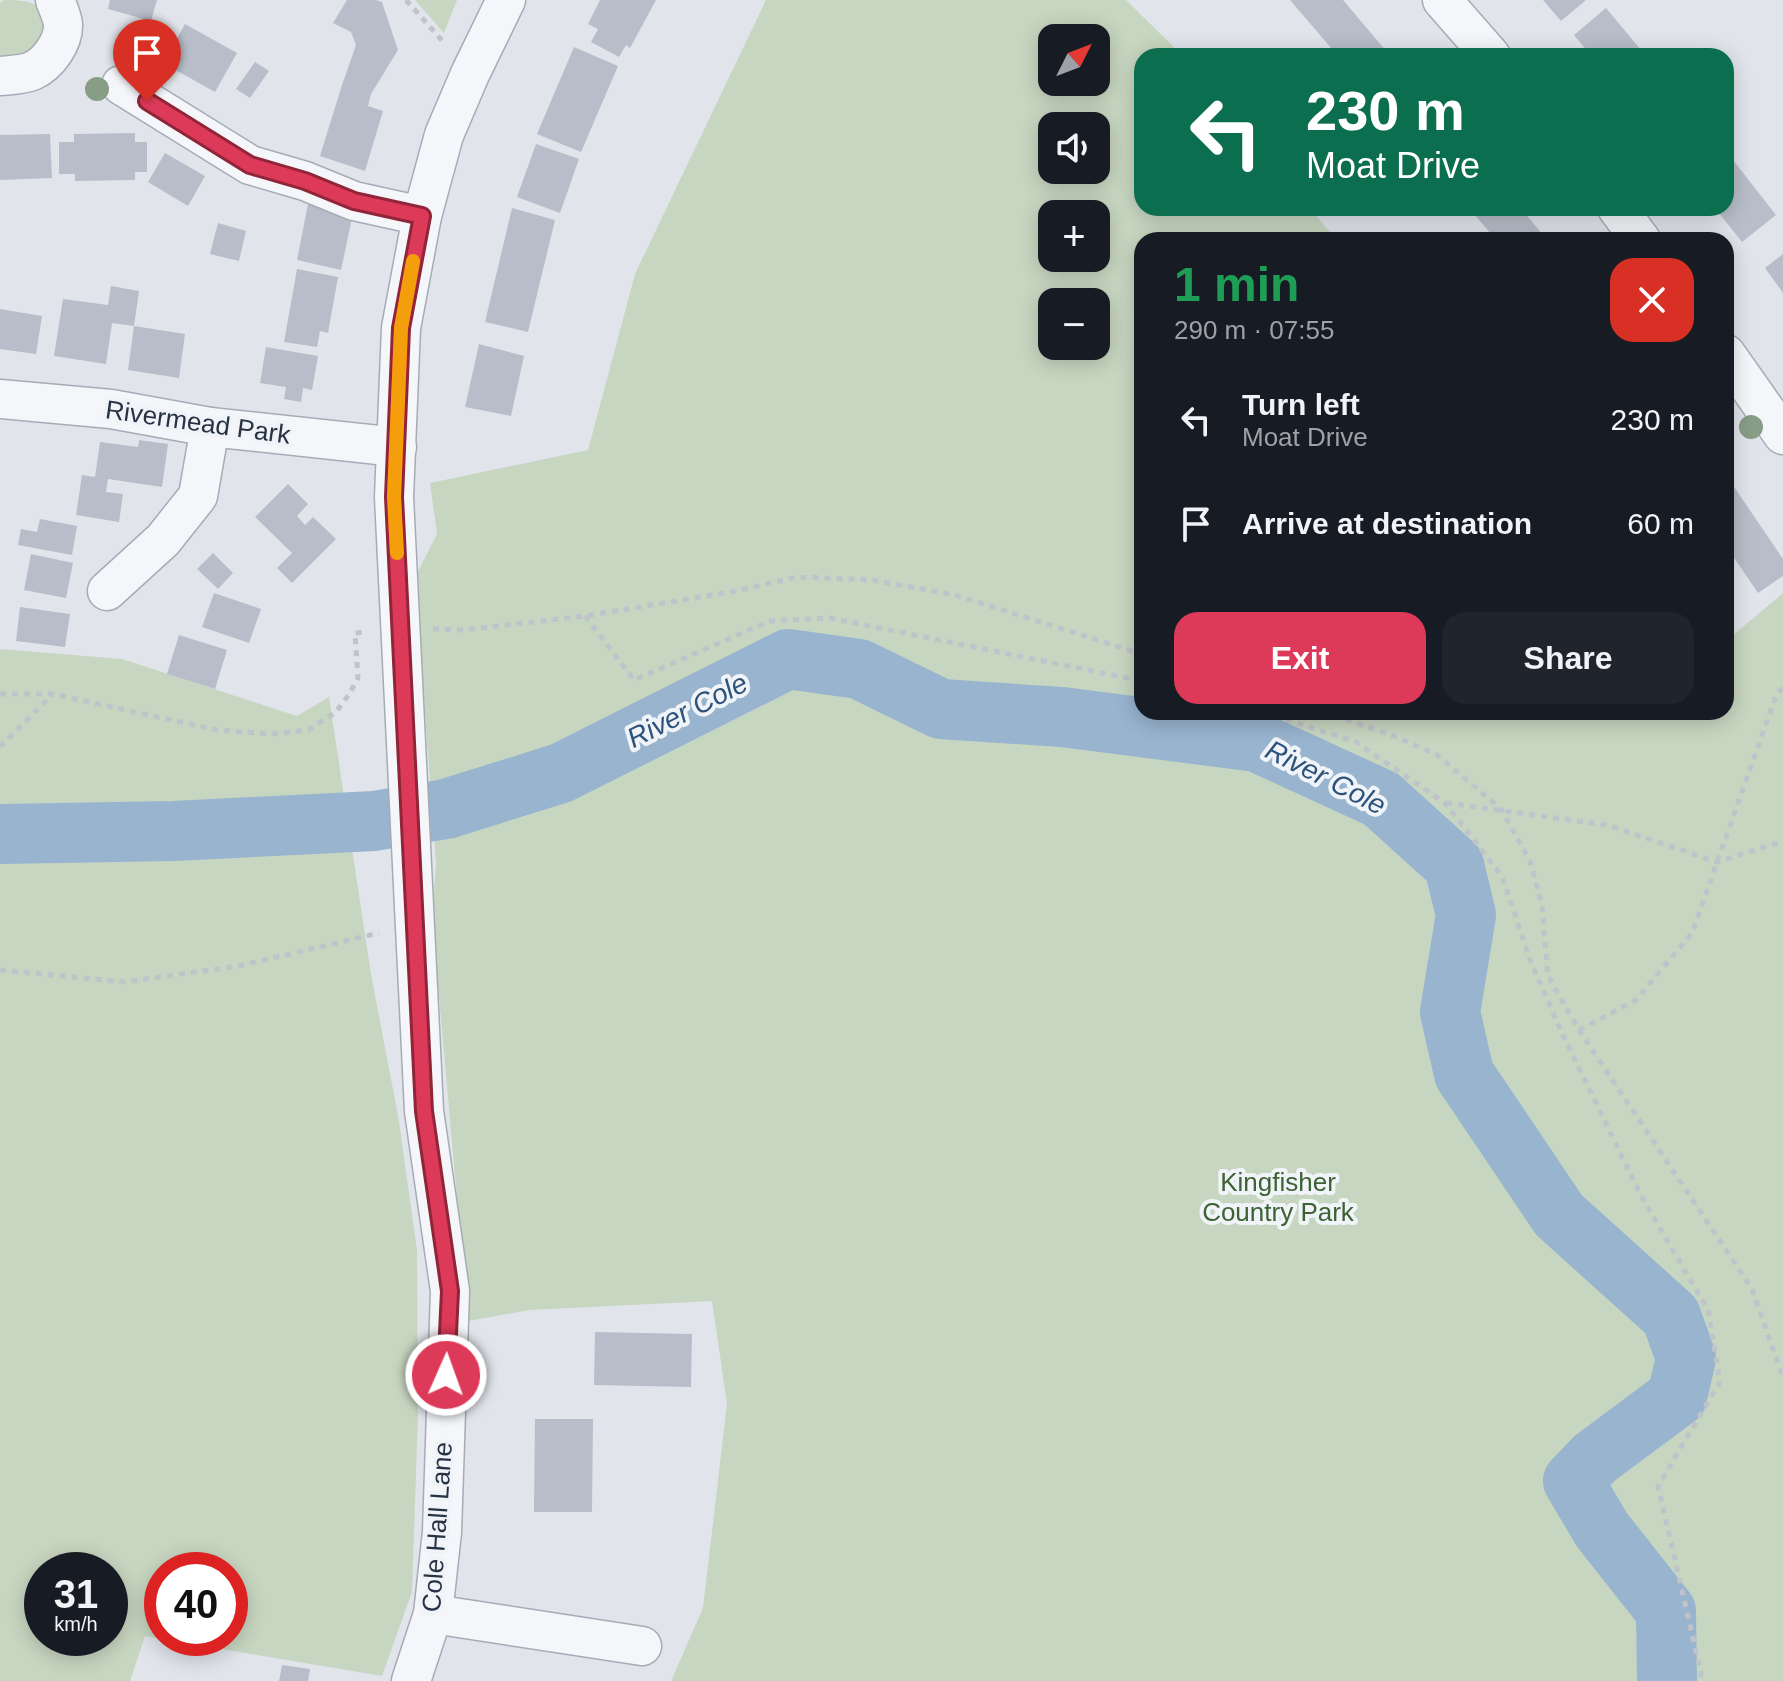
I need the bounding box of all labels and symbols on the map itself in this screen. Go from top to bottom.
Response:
pin [113,19,181,101]
north arrow [1038,24,1110,96]
street label: Rivermead Park [104,394,293,450]
water label: River Cole [622,667,752,754]
water label: River Cole [1261,734,1391,821]
park label: Kingfisher Country Park [1202,1167,1355,1227]
position arrow [404,1333,488,1417]
street label: Cole Hall Lane [416,1441,458,1613]
speed limit sign: 40 [144,1552,248,1656]

